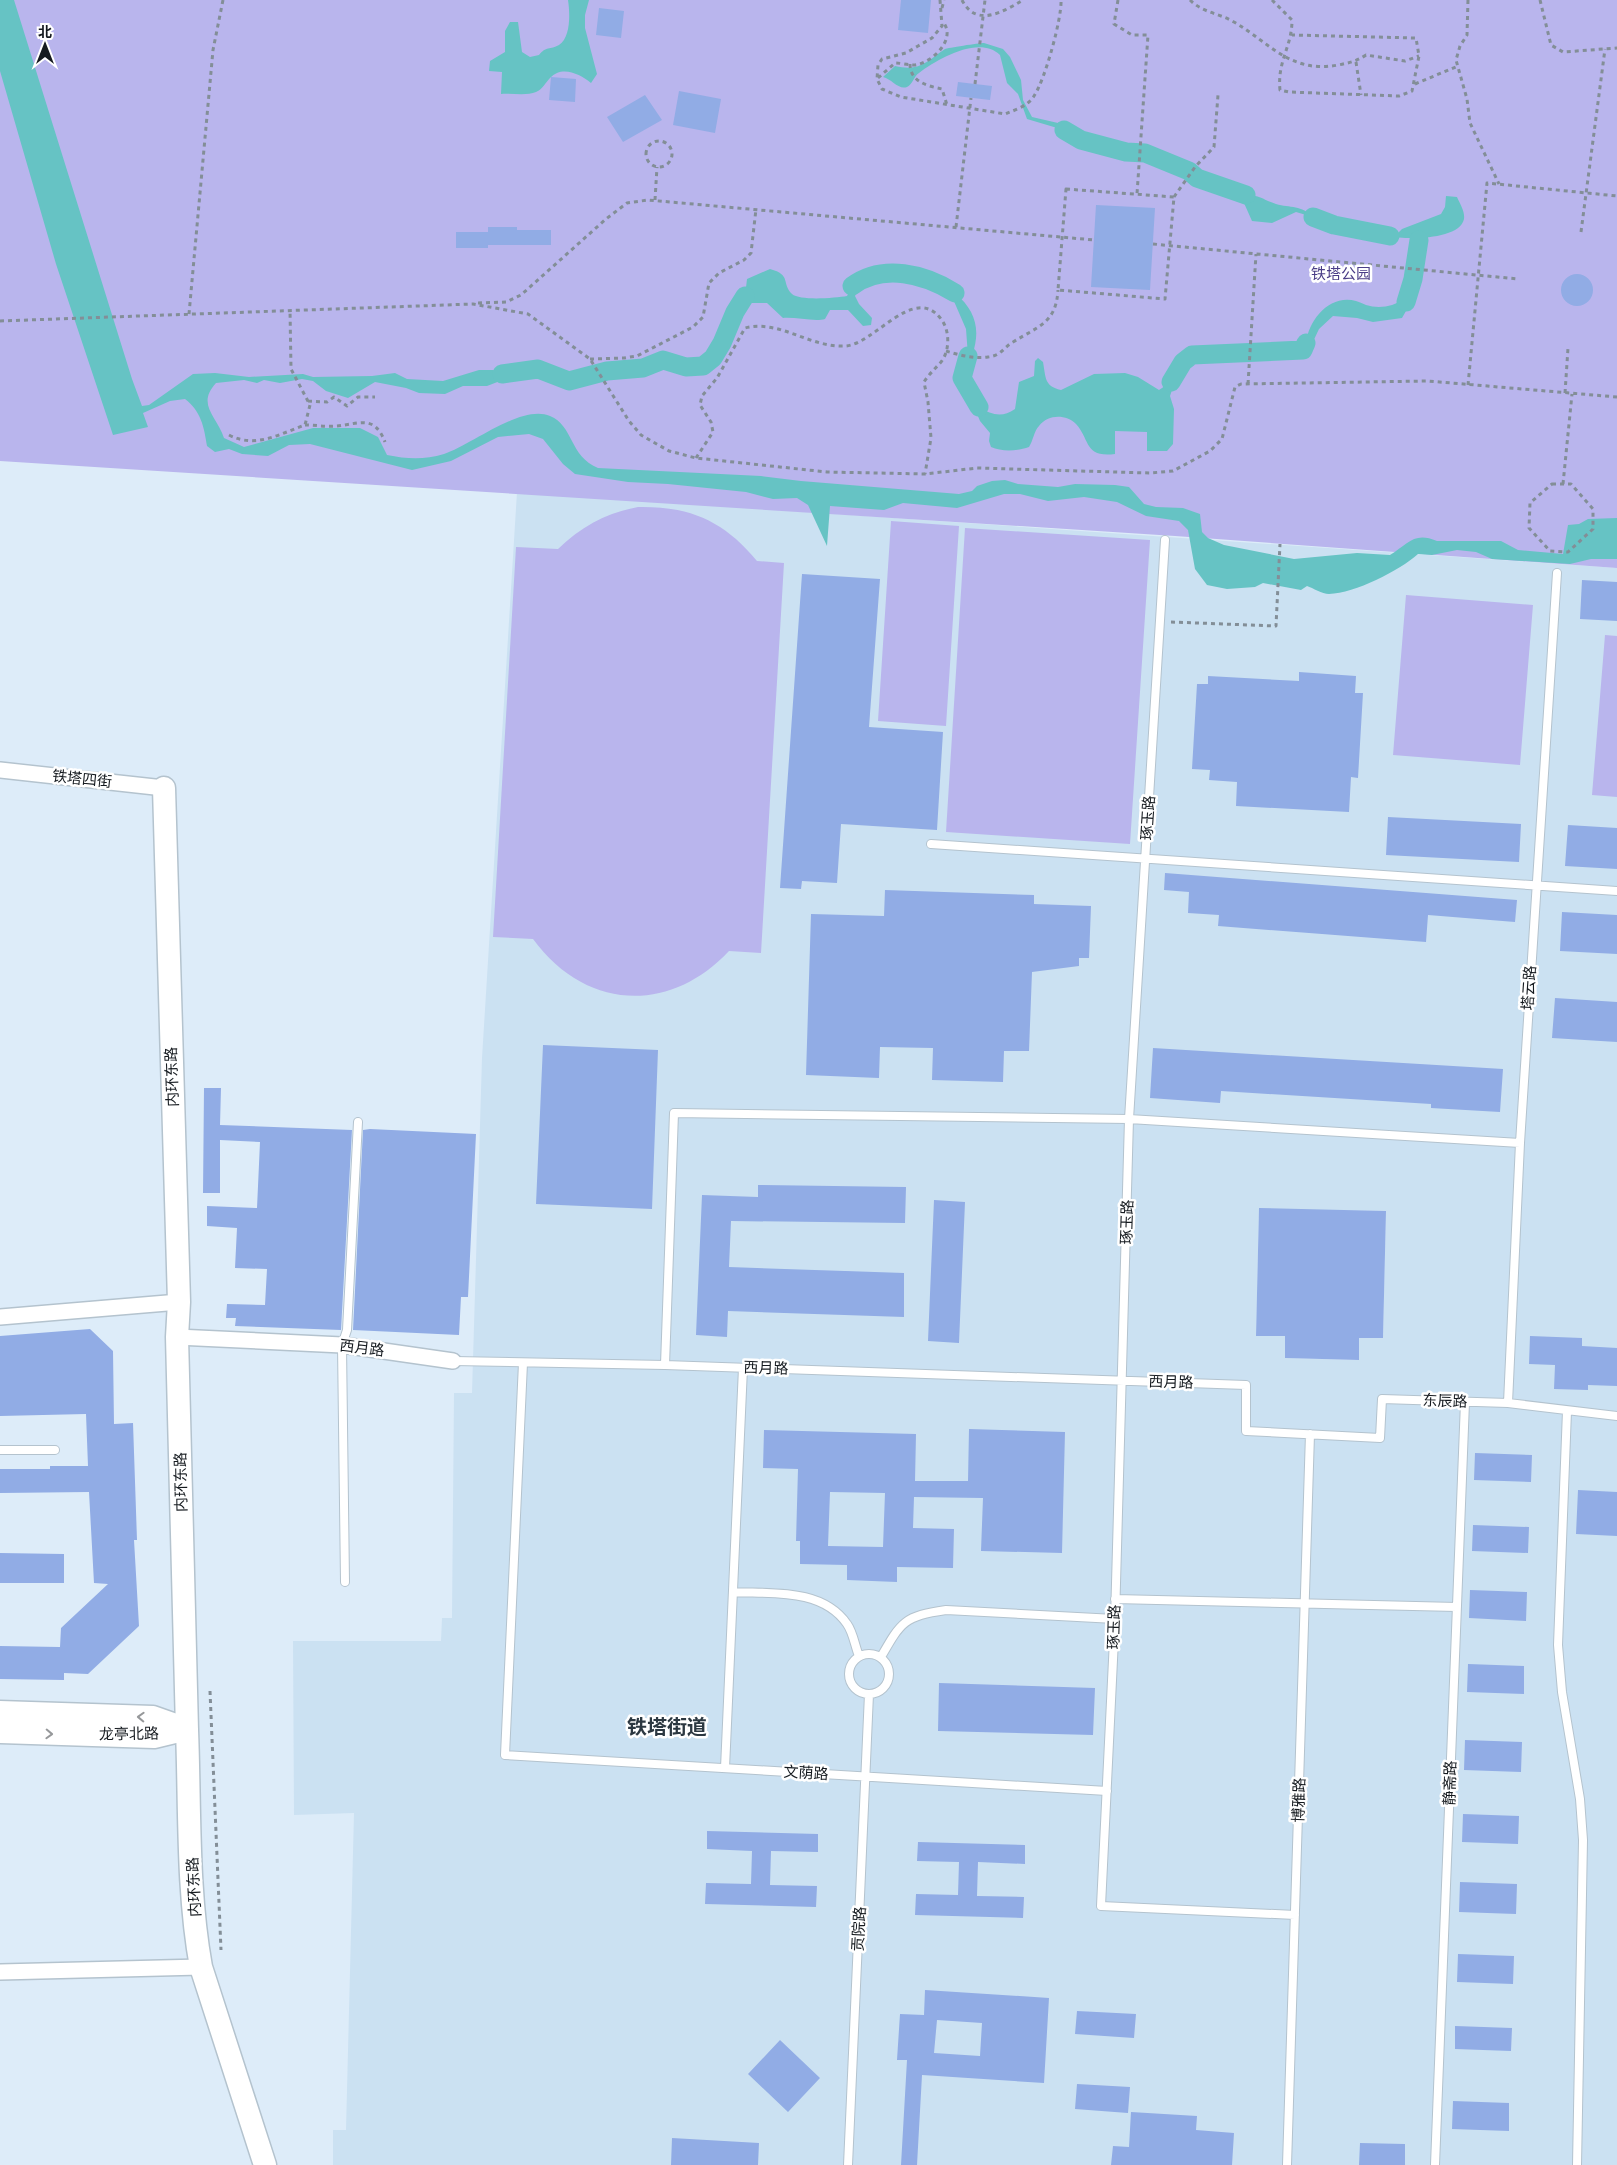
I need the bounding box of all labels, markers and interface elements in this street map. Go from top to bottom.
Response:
north arrow [20,20,70,70]
text: 北 [38,23,52,41]
park label: 铁塔公园 [1311,264,1371,283]
street label: 铁塔四街 [51,766,113,791]
street label: 琢玉路 [1136,795,1159,841]
street label: 塔云路 [1517,965,1540,1011]
street label: 内环东路 [161,1047,182,1107]
street label: 琢玉路 [1116,1199,1137,1245]
street label: 西月路 [339,1335,386,1360]
street label: 西月路 [743,1357,789,1378]
street label: 西月路 [1148,1371,1194,1392]
street label: 东辰路 [1422,1390,1468,1411]
street label: 内环东路 [170,1452,191,1512]
street label: 琢玉路 [1103,1604,1124,1650]
one-way arrow [136,1711,144,1722]
district label: 铁塔街道 [627,1714,707,1739]
street label: 龙亭北路 [99,1723,159,1744]
one-way arrow [45,1728,53,1739]
street label: 静斋路 [1439,1760,1460,1806]
street label: 文荫路 [783,1762,829,1783]
street label: 博雅路 [1288,1777,1309,1823]
street label: 内环东路 [182,1857,205,1917]
street label: 贡院路 [848,1906,869,1952]

